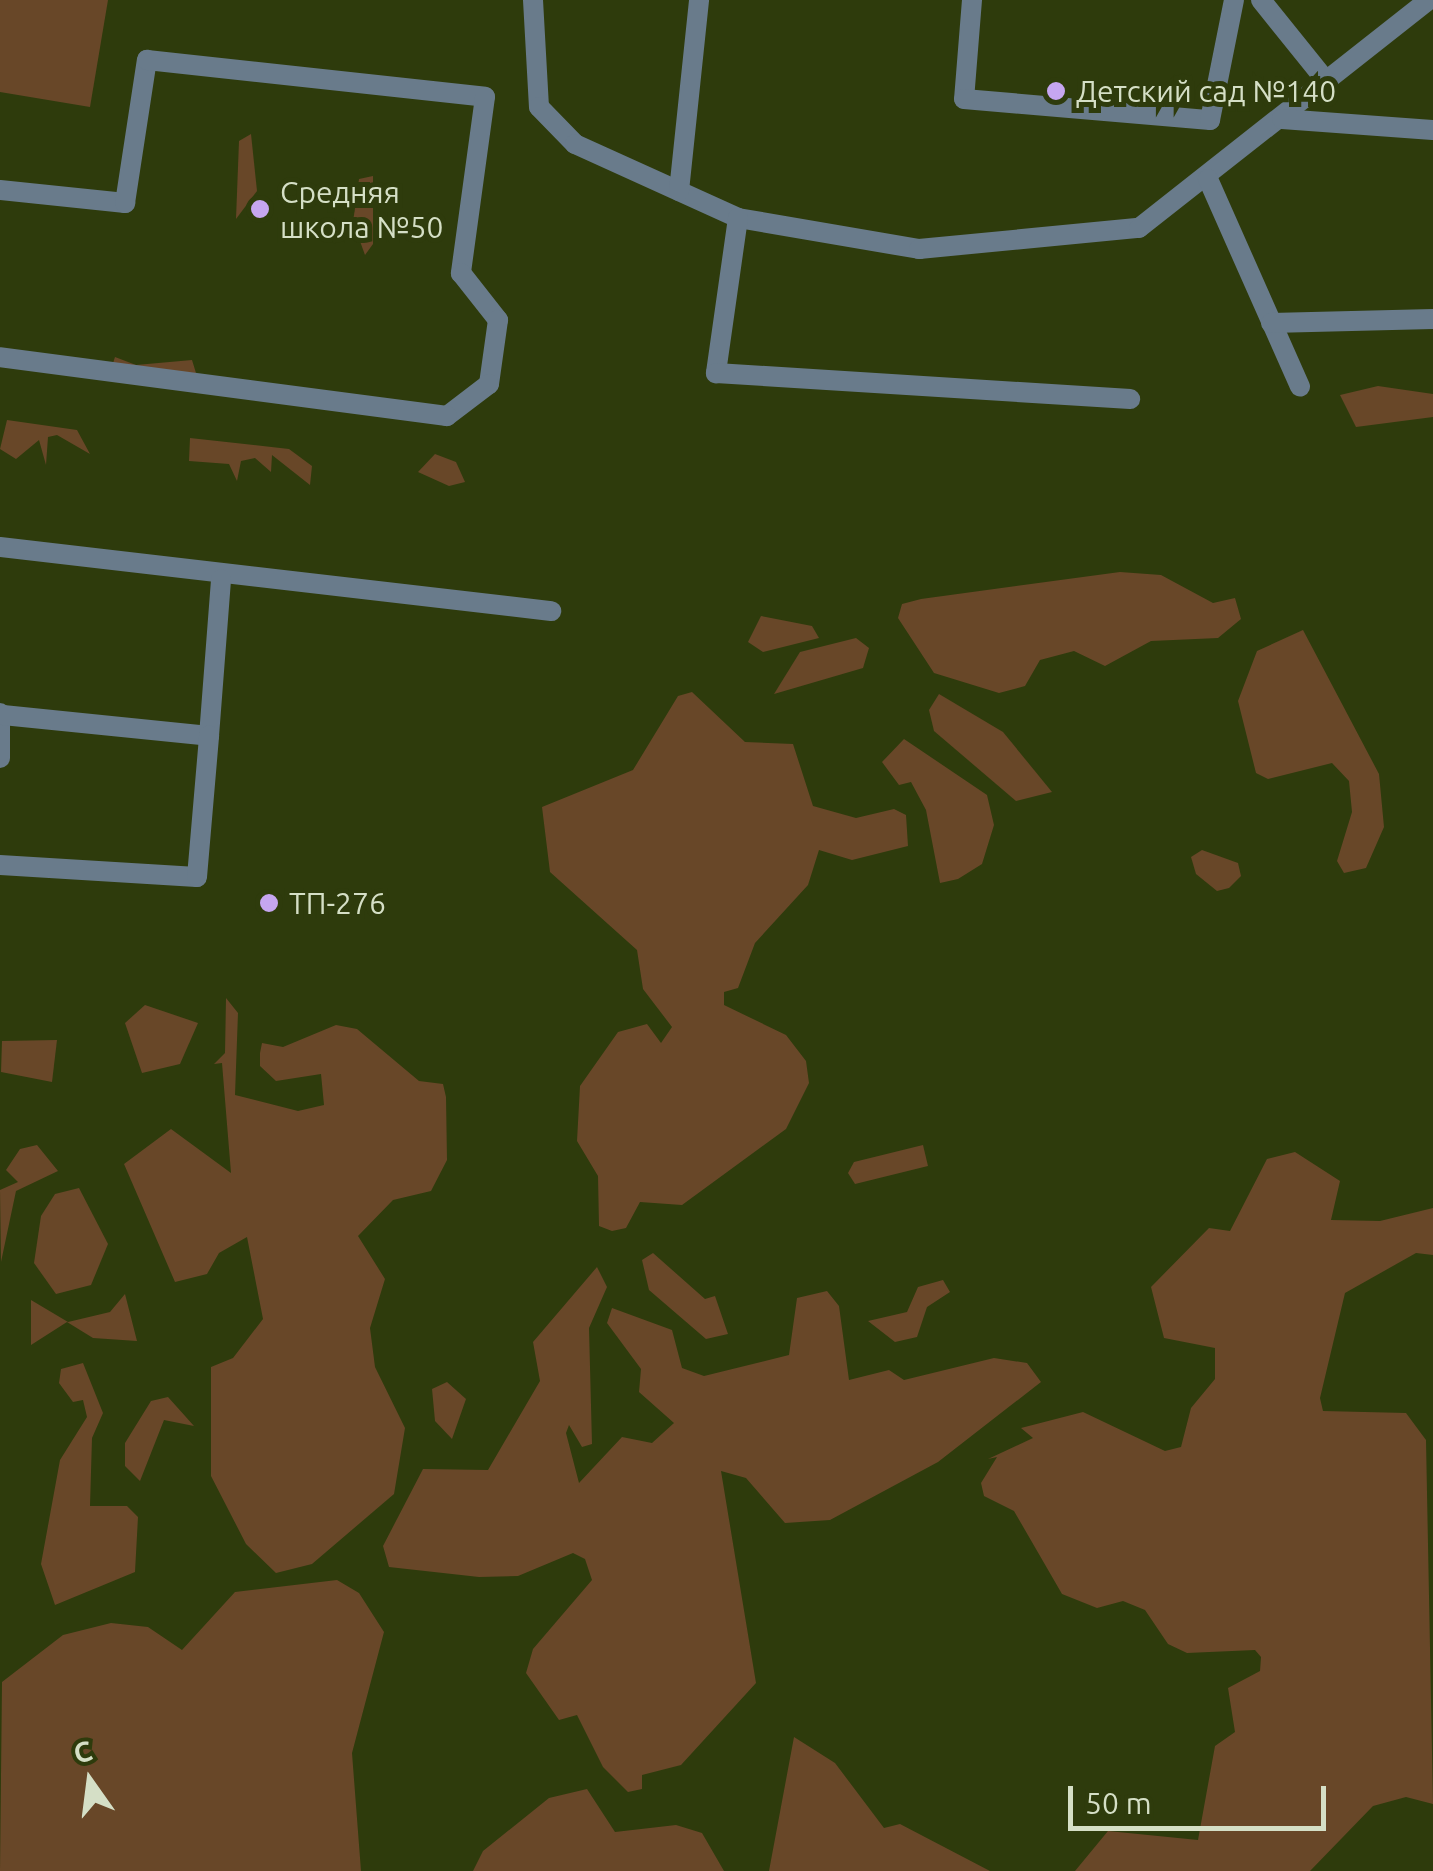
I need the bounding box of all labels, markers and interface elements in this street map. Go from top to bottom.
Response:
place label: Детский сад №140 [1076,73,1336,109]
marker: Детский сад №140 [1045,80,1067,102]
place label: Средняя школа №50 [280,174,443,244]
marker: Средняя школа №50 [249,198,271,220]
place label: ТП-276 [289,885,386,921]
marker: ТП-276 [258,892,280,914]
north arrow [40,1731,140,1831]
text: С [70,1734,95,1769]
scale bar [1073,1766,1330,1828]
text: 50 m [1085,1786,1152,1820]

